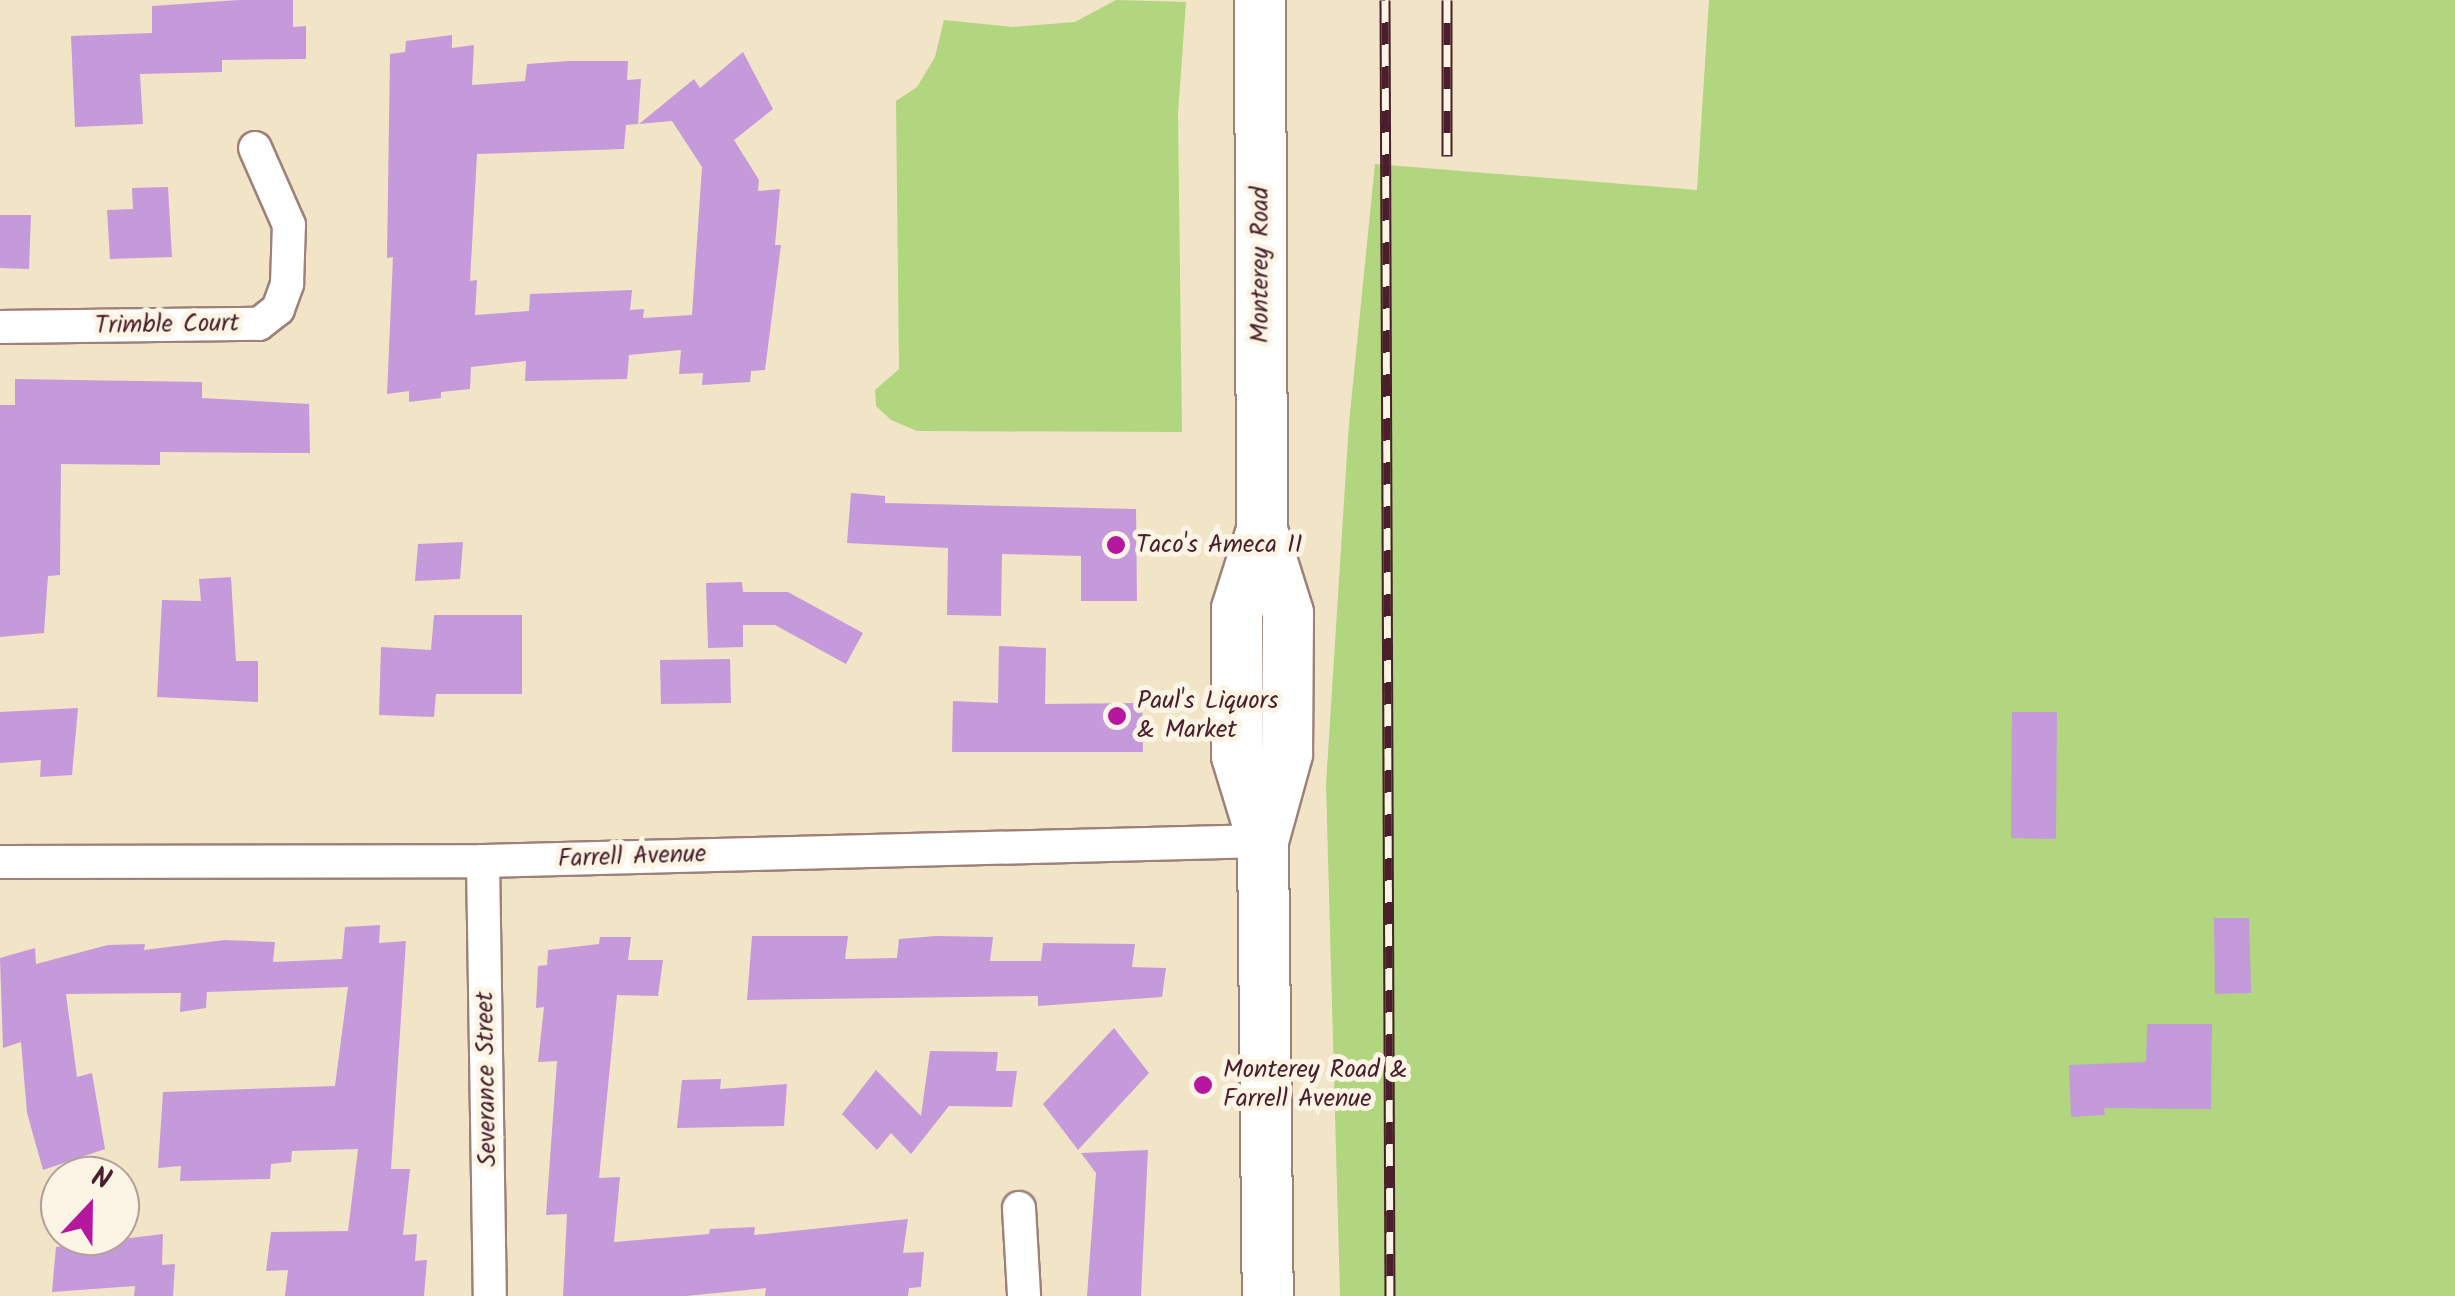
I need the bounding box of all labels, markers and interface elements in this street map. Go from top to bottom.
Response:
street label: Monterey Road [1246,187,1276,343]
street label: Trimble Court [95,309,239,341]
place label: Taco's Ameca II [1136,530,1303,560]
marker: Taco's Ameca II [1105,534,1127,556]
place label: Paul's Liquors & Market [1137,687,1278,746]
marker: Paul's Liquors & Market [1106,705,1128,727]
street label: Farrell Avenue [557,839,707,875]
street label: Severance Street [470,991,504,1167]
place label: Monterey Road & Farrell Avenue [1223,1056,1407,1115]
marker: Monterey Road & Farrell Avenue [1192,1074,1214,1096]
text: N [84,1155,117,1204]
north arrow [40,1156,140,1256]

